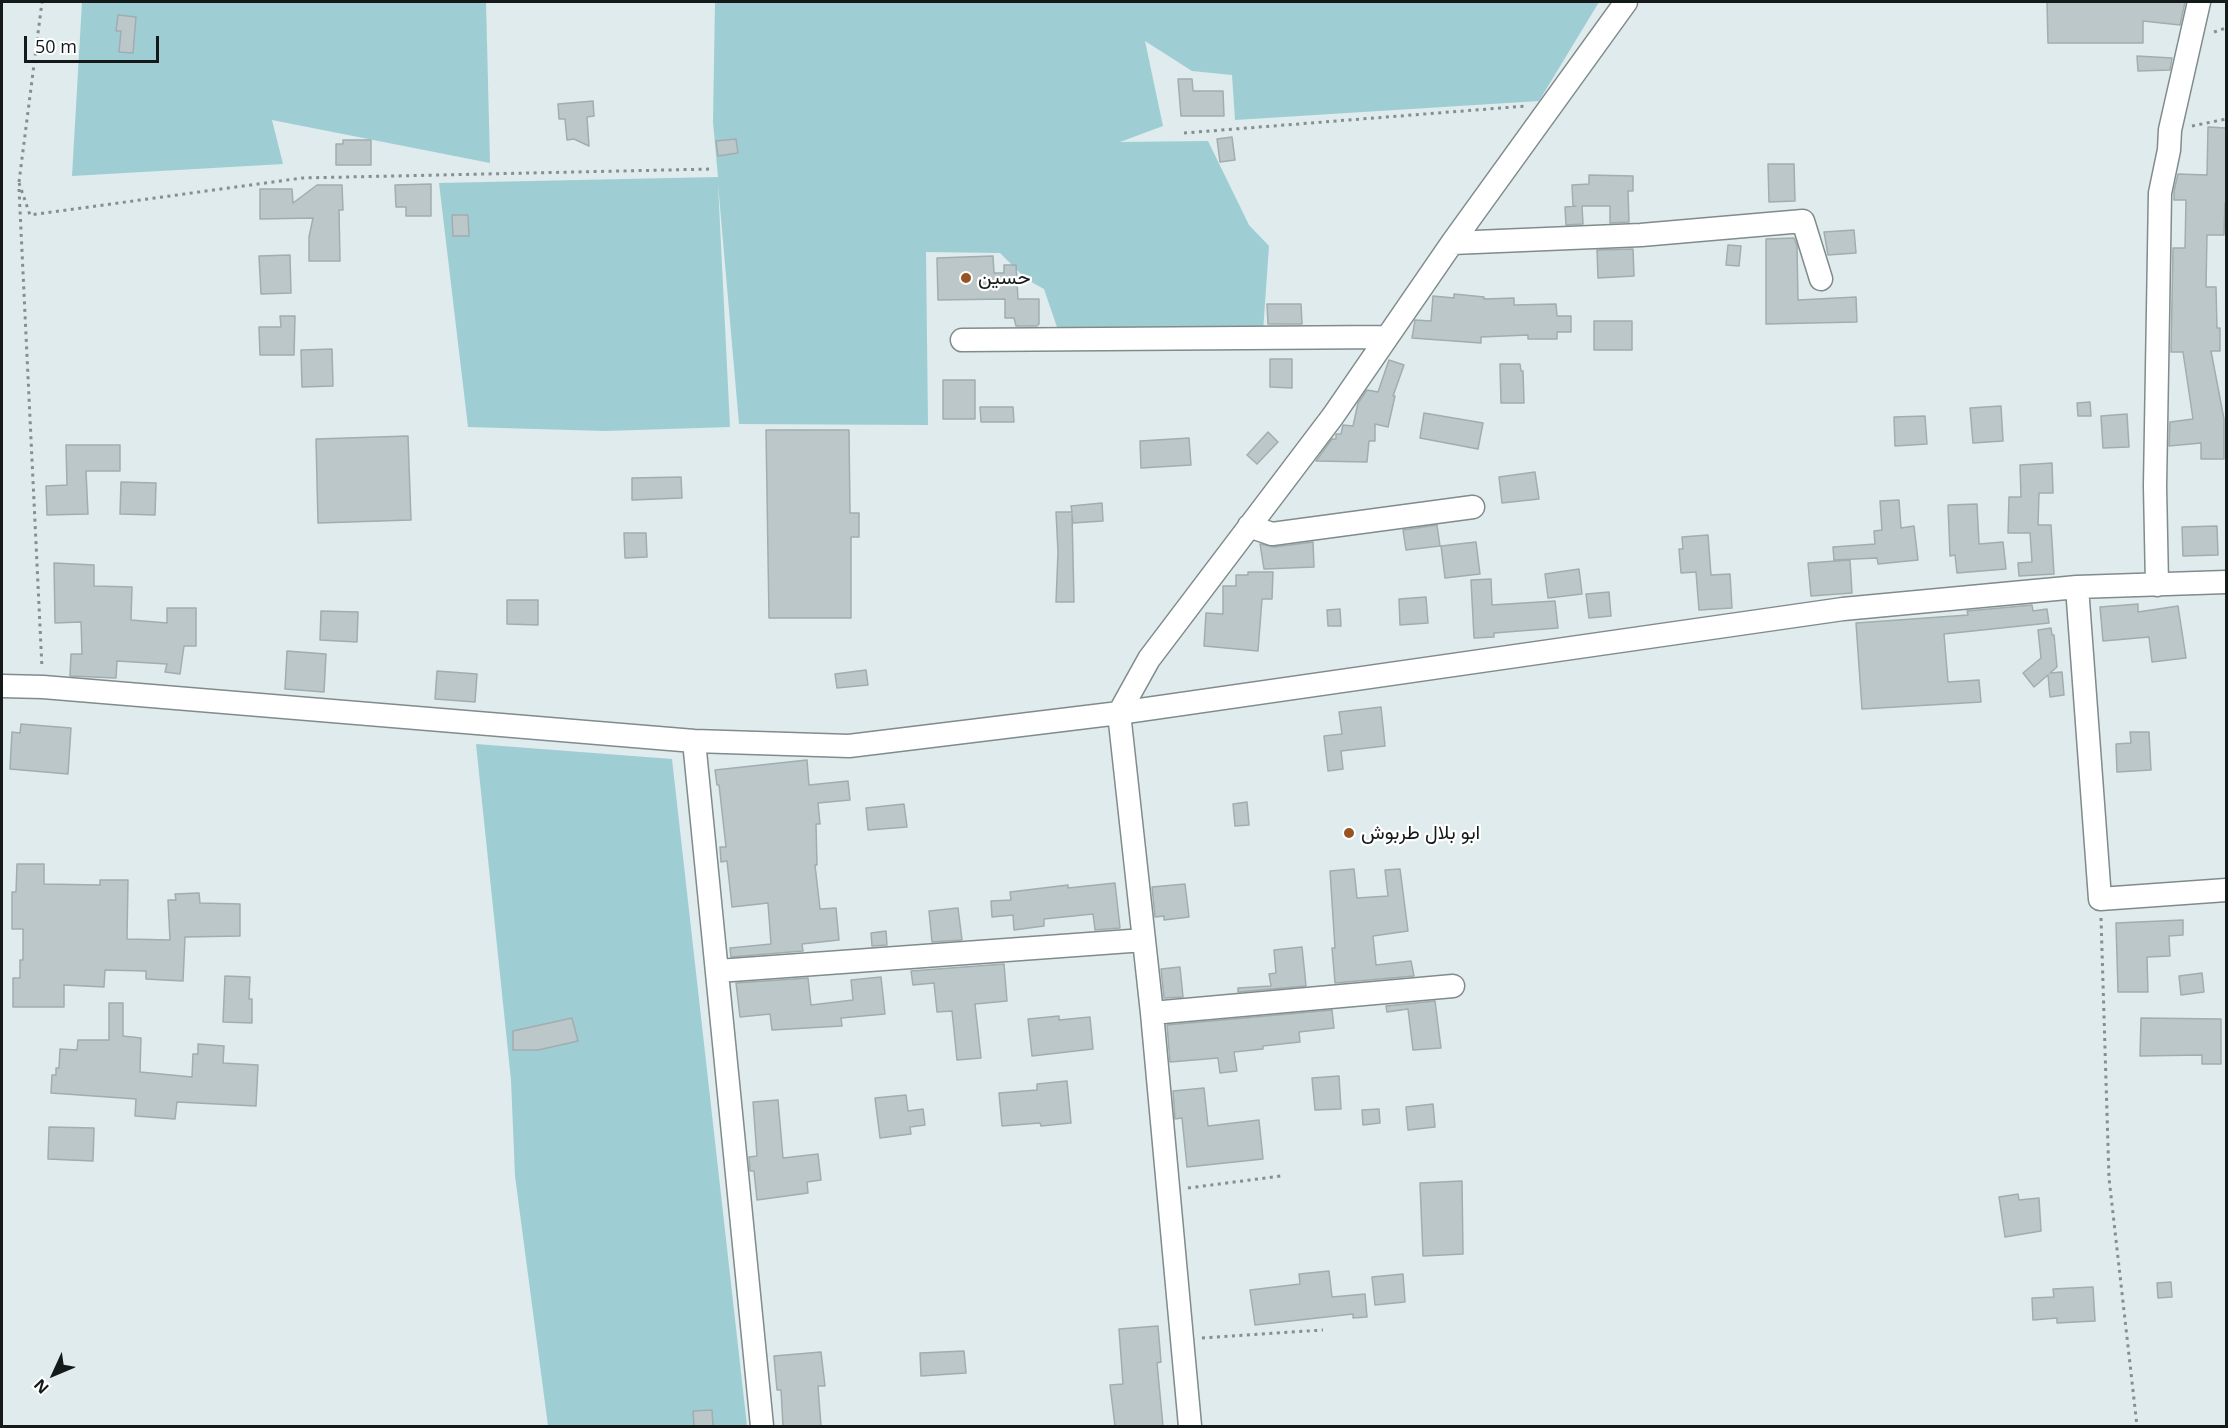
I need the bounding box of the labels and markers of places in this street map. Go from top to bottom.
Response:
place label: حسين [978,266,1031,290]
marker: حسين [959,271,973,285]
place label: ابو بلال طربوش [1361,821,1480,845]
marker: ابو بلال طربوش [1342,826,1356,840]

